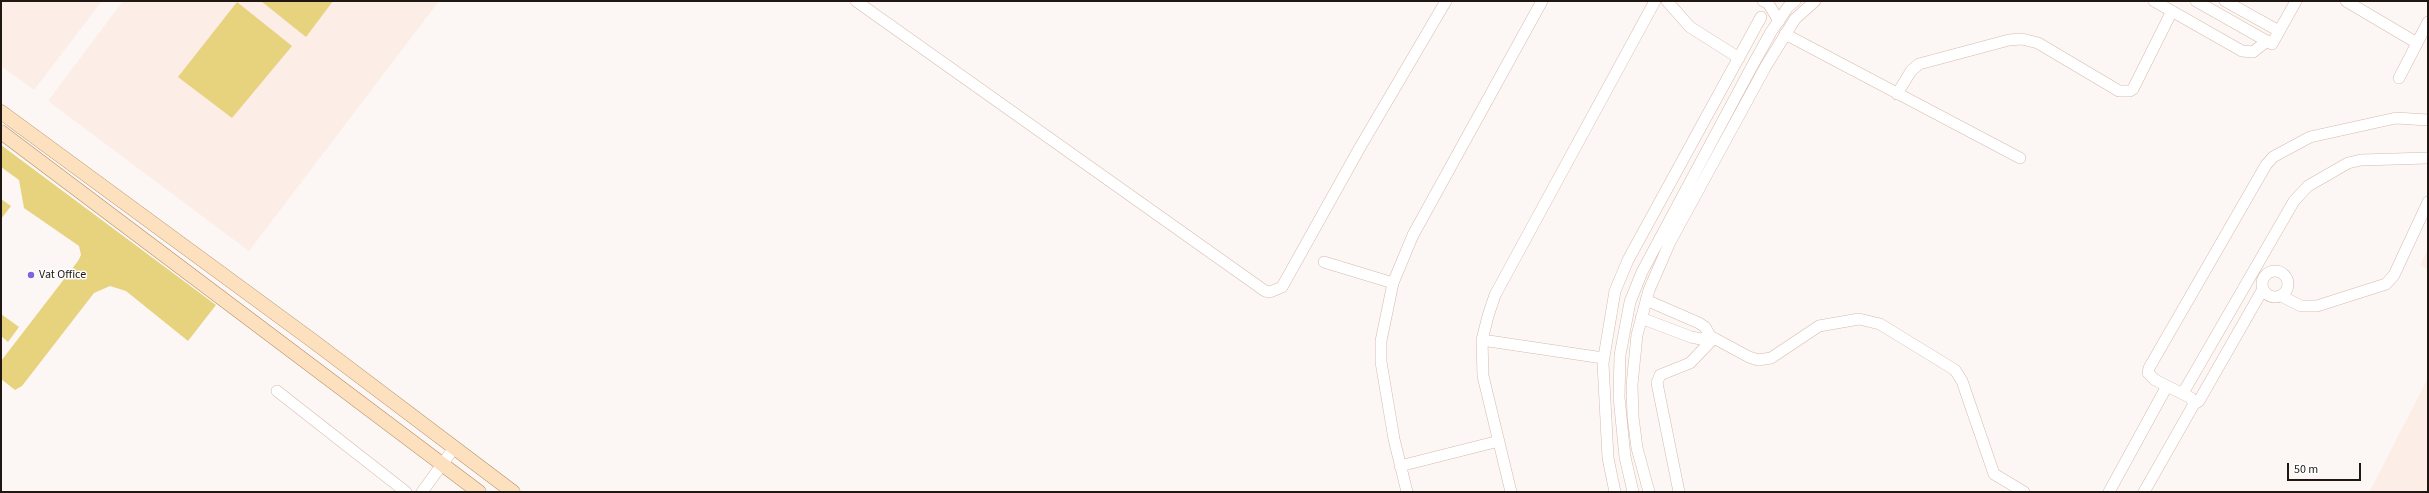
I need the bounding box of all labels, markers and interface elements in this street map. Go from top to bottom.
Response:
place label: Vat Office [39,268,86,282]
marker: Vat Office [26,270,36,280]
scale bar [2289,455,2363,481]
text: 50 m [2294,461,2318,478]

